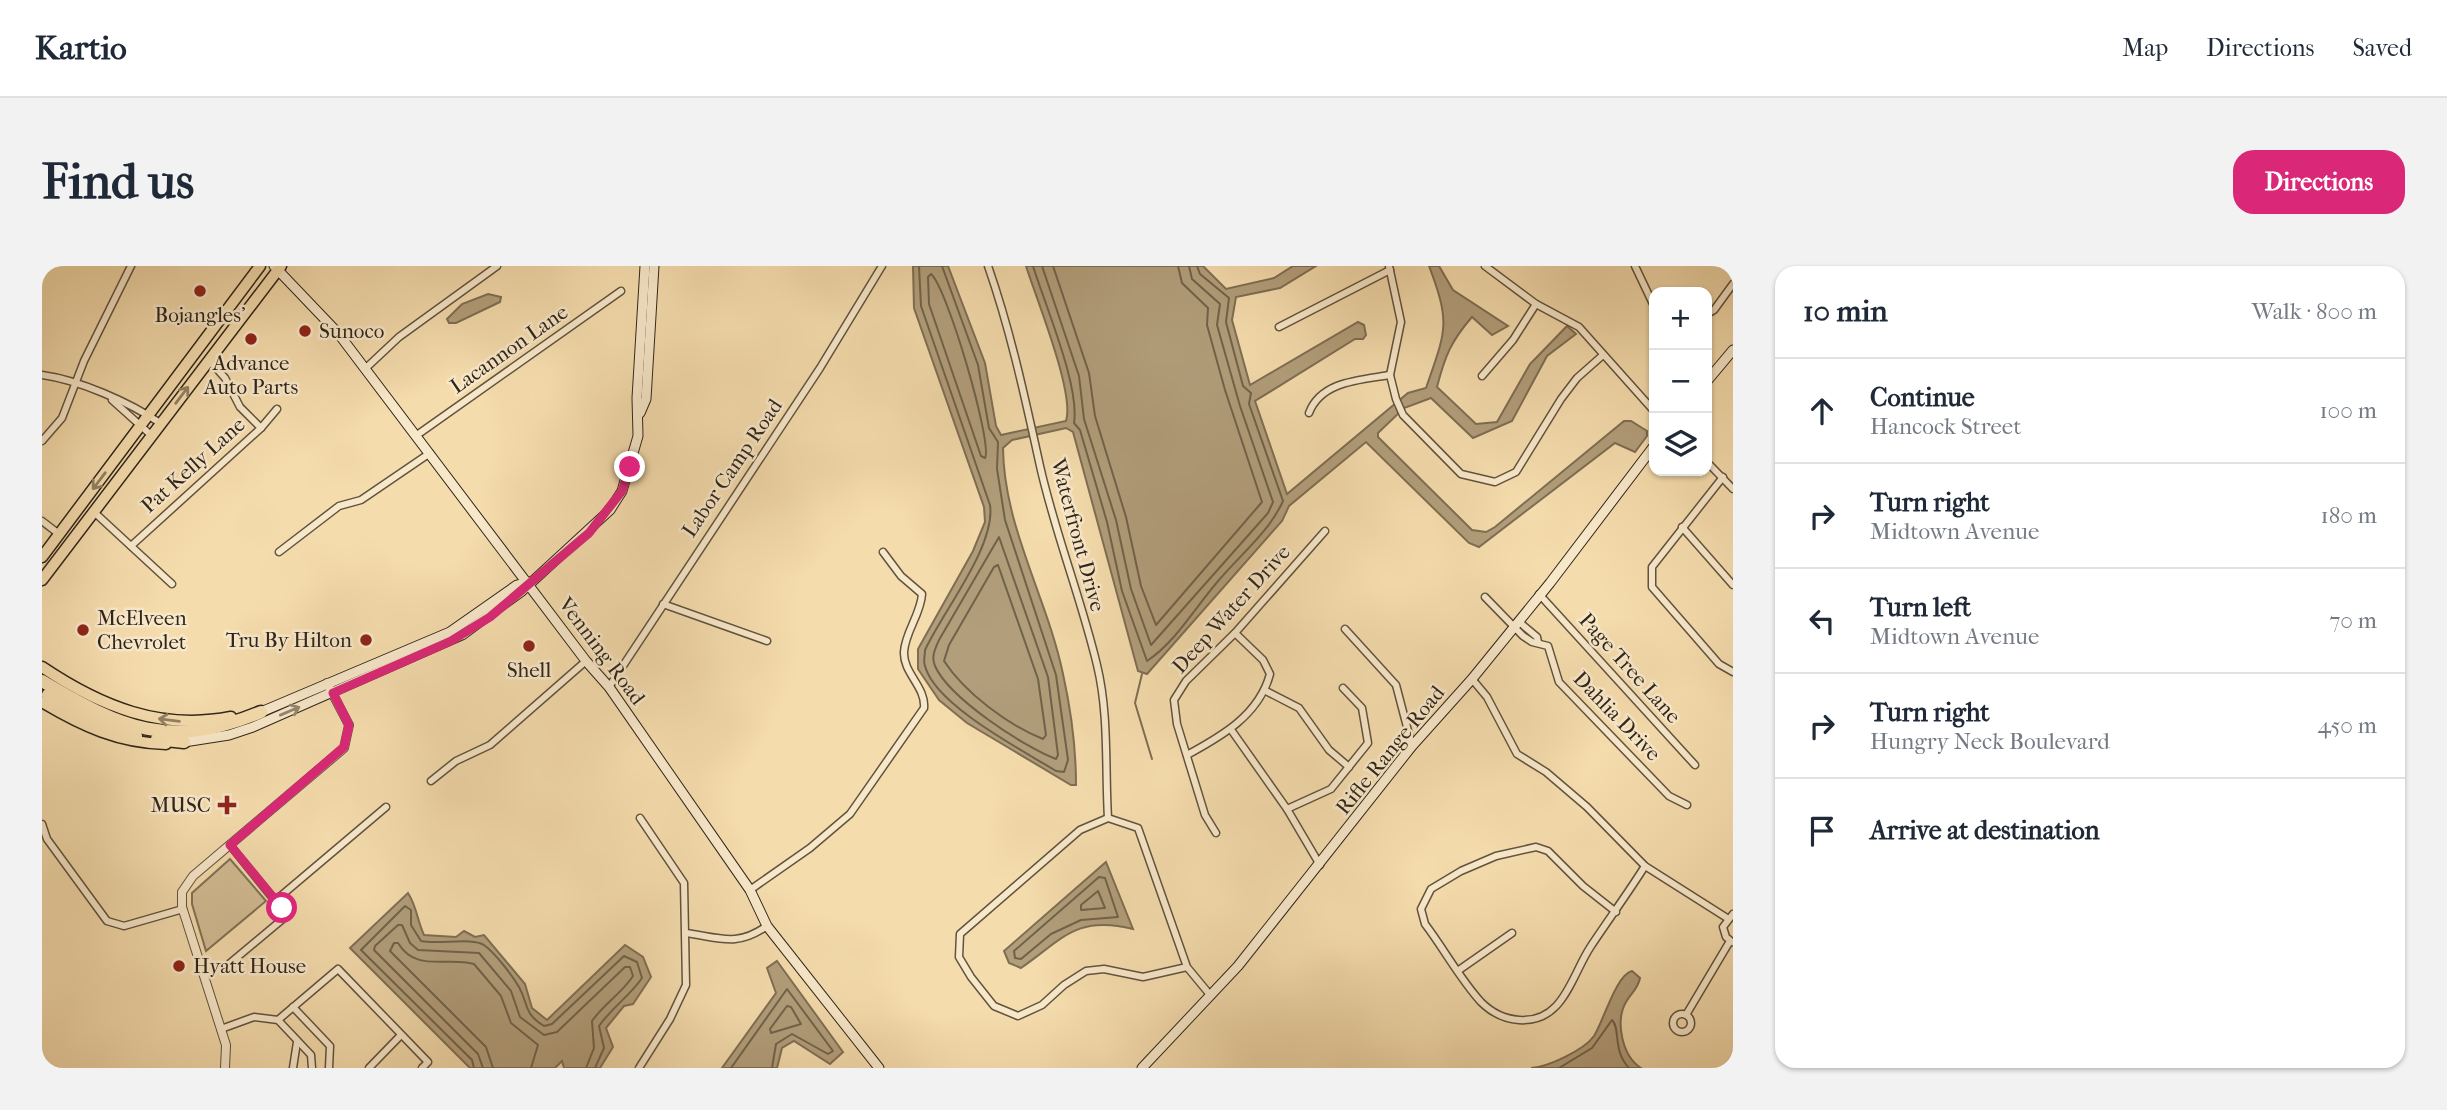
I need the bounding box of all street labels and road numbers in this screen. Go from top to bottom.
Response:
street label: Lacannon Lane [446,300,572,398]
street label: Labor Camp Road [677,394,787,542]
street label: Pat Kelly Lane [136,412,250,518]
street label: Waterfront Drive [1046,455,1110,614]
street label: Deep Water Drive [1167,540,1295,678]
street label: Venning Road [553,592,650,710]
street label: Page Tree Lane [1574,608,1686,728]
street label: Dahlia Drive [1568,666,1666,766]
street label: Rifle Range Road [1331,680,1450,819]

